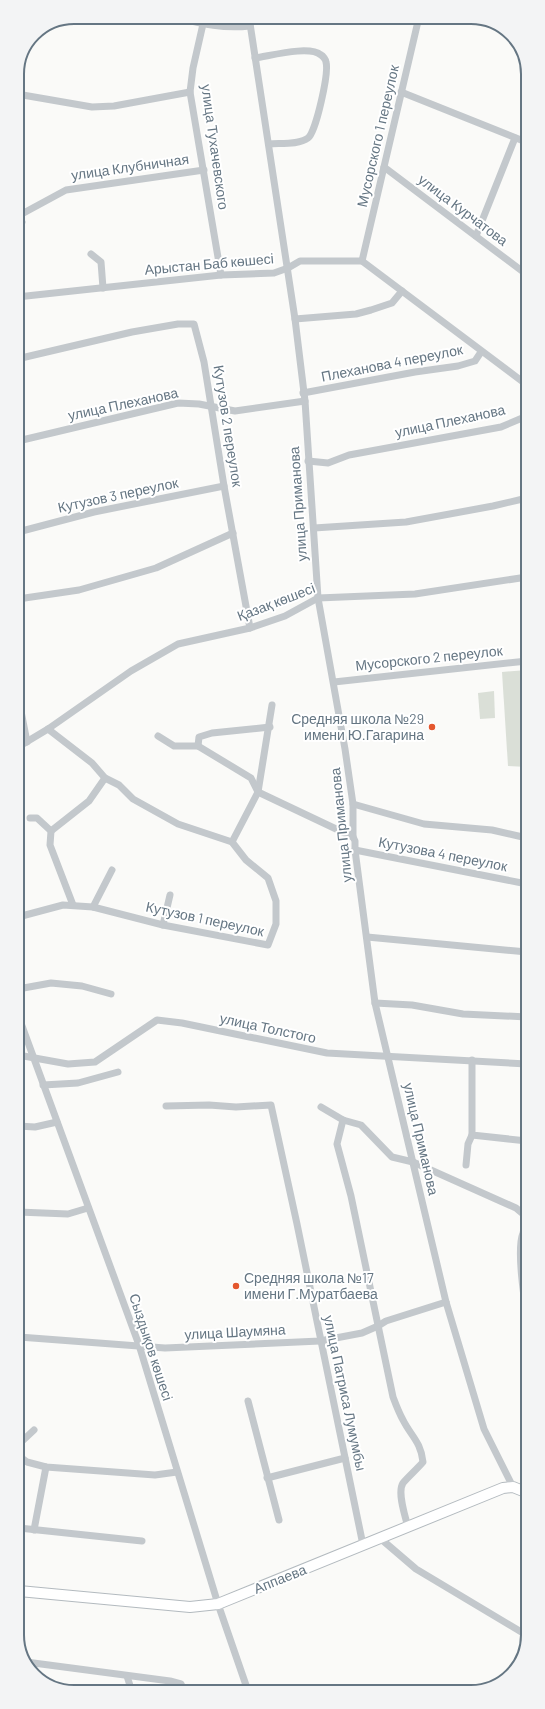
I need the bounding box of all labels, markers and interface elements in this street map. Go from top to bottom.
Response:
street label: Мусорского 1 переулок [353,62,402,209]
street label: улица Тухачевского [198,83,233,211]
street label: улица Клубничная [70,150,190,183]
street label: улица Курчатова [415,170,512,249]
street label: Арыстан Баб көшесі [144,249,274,278]
street label: Плеханова 4 переулок [320,340,465,385]
street label: Кутузов 2 переулок [210,364,247,489]
street label: улица Плеханова [66,383,180,423]
street label: улица Плеханова [393,400,507,440]
street label: улица Приманова [285,446,310,562]
street label: Кутузов 3 переулок [56,473,181,516]
street label: Қазақ көшесі [235,579,317,624]
street label: Мусорского 2 переулок [355,641,504,674]
place label: Средняя школа №29 имени Ю.Гагарина [291,710,424,743]
marker: Средняя школа №29 имени Ю.Гагарина [427,722,437,732]
street label: улица Приманова [326,767,355,883]
street label: Кутузова 4 переулок [377,833,510,875]
street label: Кутузов 1 переулок [144,898,267,940]
street label: улица Толстого [218,1009,318,1046]
street label: улица Приманова [400,1081,443,1197]
place label: Средняя школа №17 имени Г.Муратбаева [244,1269,378,1302]
marker: Средняя школа №17 имени Г.Муратбаева [231,1281,241,1291]
street label: Сыздықов көшесі [126,1291,177,1403]
street label: улица Патриса Лумумбы [321,1313,370,1472]
street label: улица Шаумяна [184,1320,286,1343]
street label: Аппаева [251,1560,309,1597]

